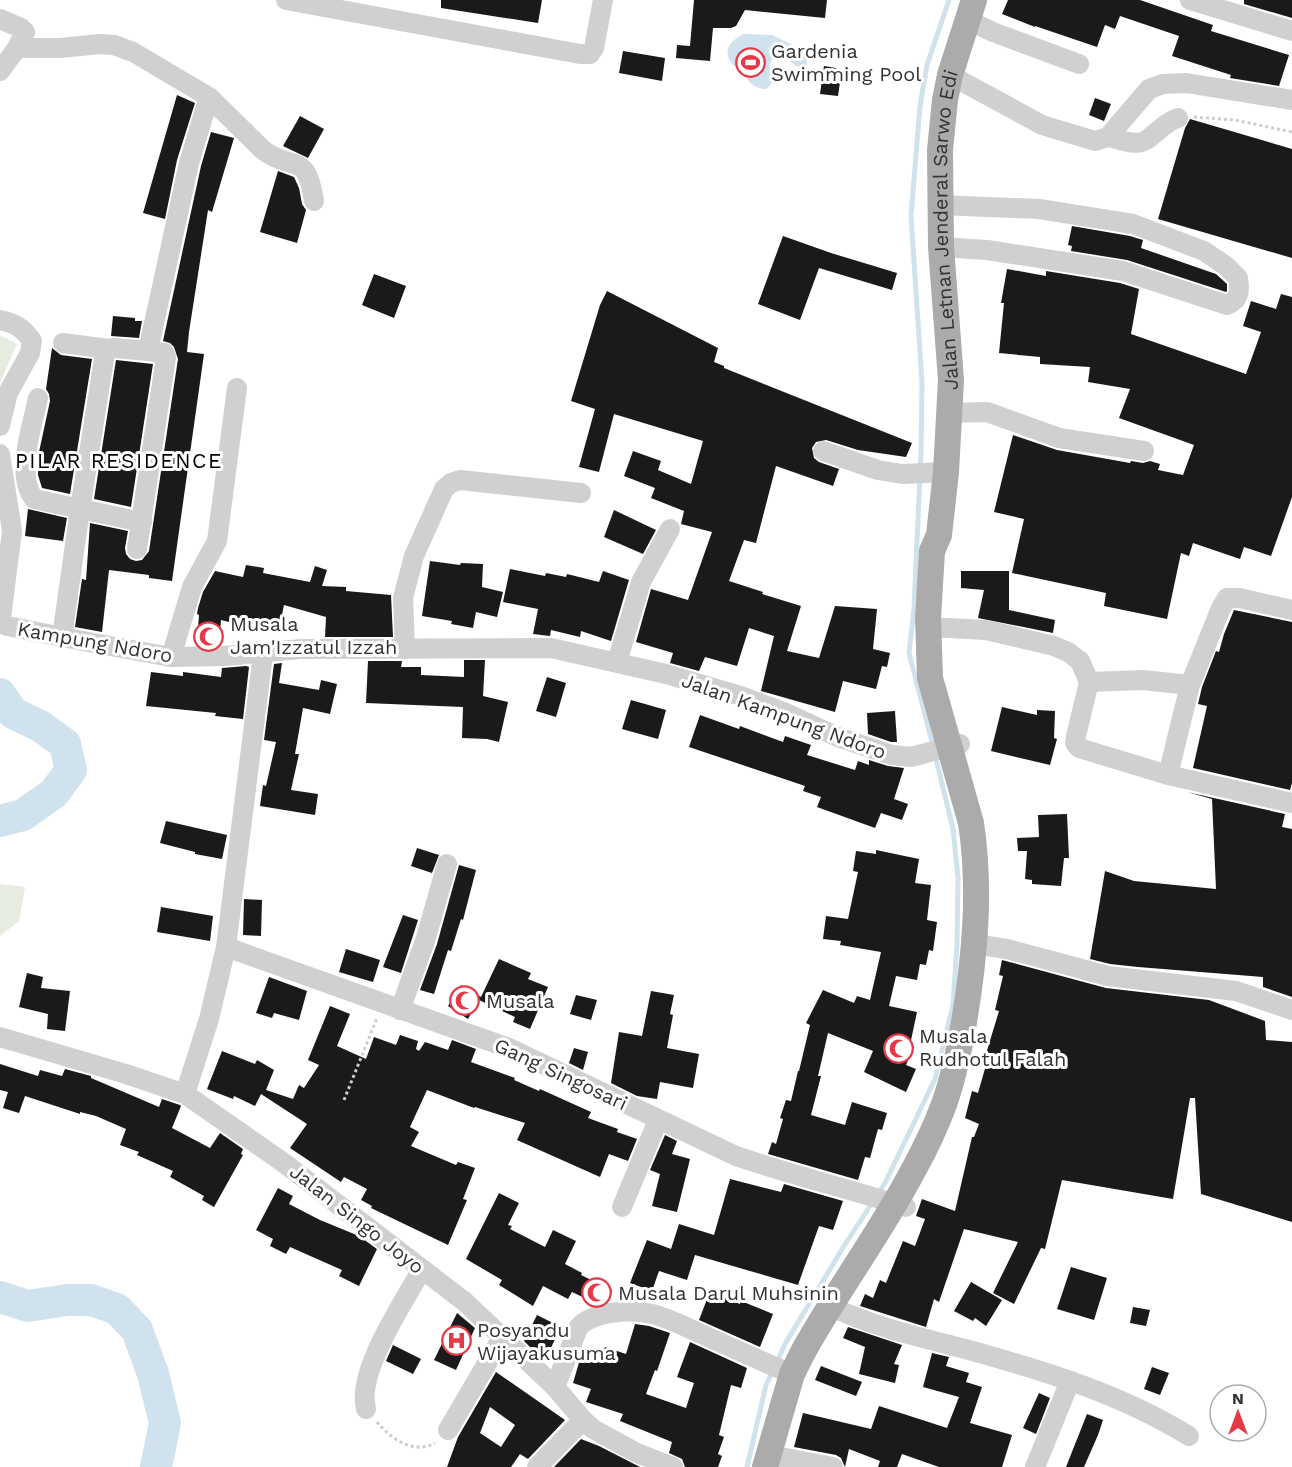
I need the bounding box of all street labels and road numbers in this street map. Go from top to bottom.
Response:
street label: Jalan Letnan Jenderal Sarwo Edi [928,67,963,391]
street label: Kampung Ndoro [16,617,174,667]
street label: Jalan Kampung Ndoro [679,668,889,764]
street label: Gang Singosari [491,1033,631,1115]
street label: Jalan Singo Joyo [285,1159,429,1279]

